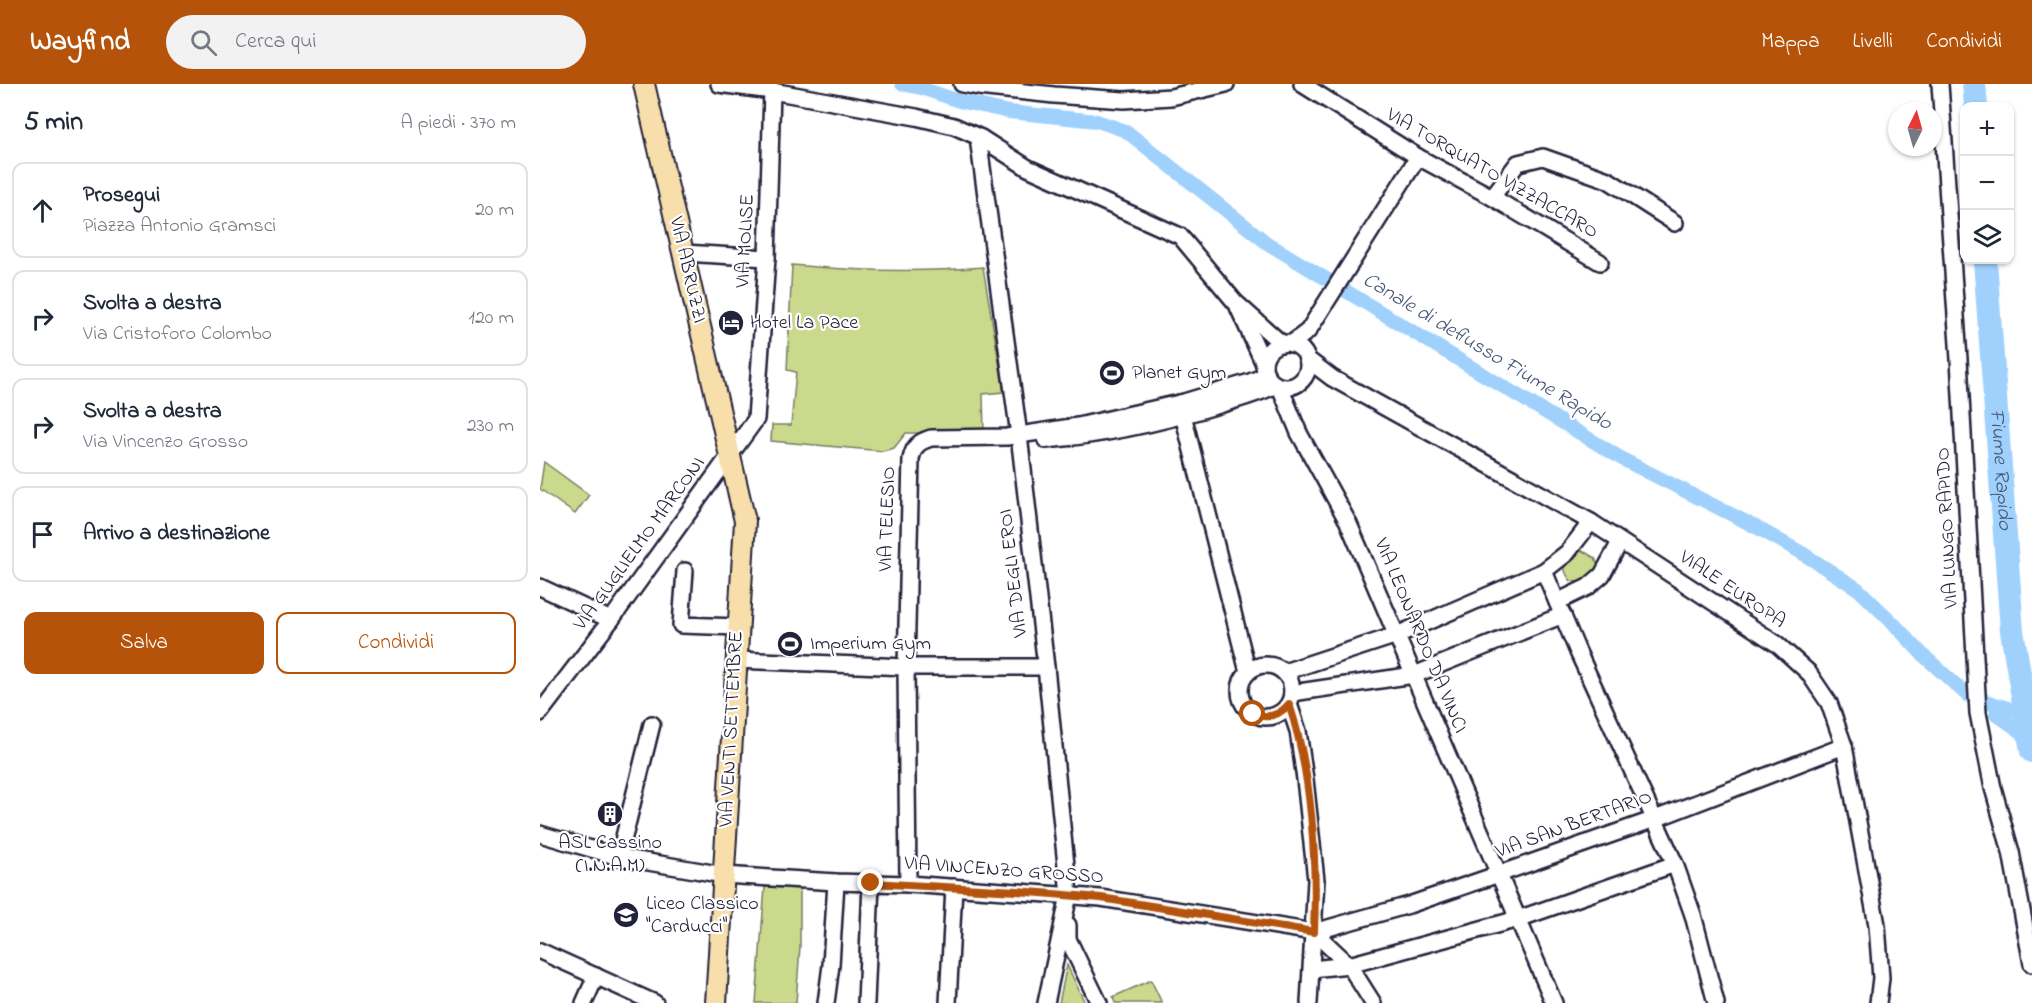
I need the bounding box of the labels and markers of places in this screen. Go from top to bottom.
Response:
hotel icon: Hotel La Pace [716,308,746,338]
place label: Hotel La Pace [750,309,858,338]
sports icon: Planet Gym [1097,358,1127,388]
place label: Planet Gym [1132,359,1226,388]
sports icon: Imperium Gym [775,629,805,659]
place label: Imperium Gym [810,630,931,659]
building icon: ASL Cassino (I.N.A.M) [595,799,625,829]
place label: ASL Cassino (I.N.A.M) [558,829,662,881]
place label: Liceo Classico "Carducci" [646,890,759,942]
school or university icon: Liceo Classico "Carducci" [611,900,641,930]

